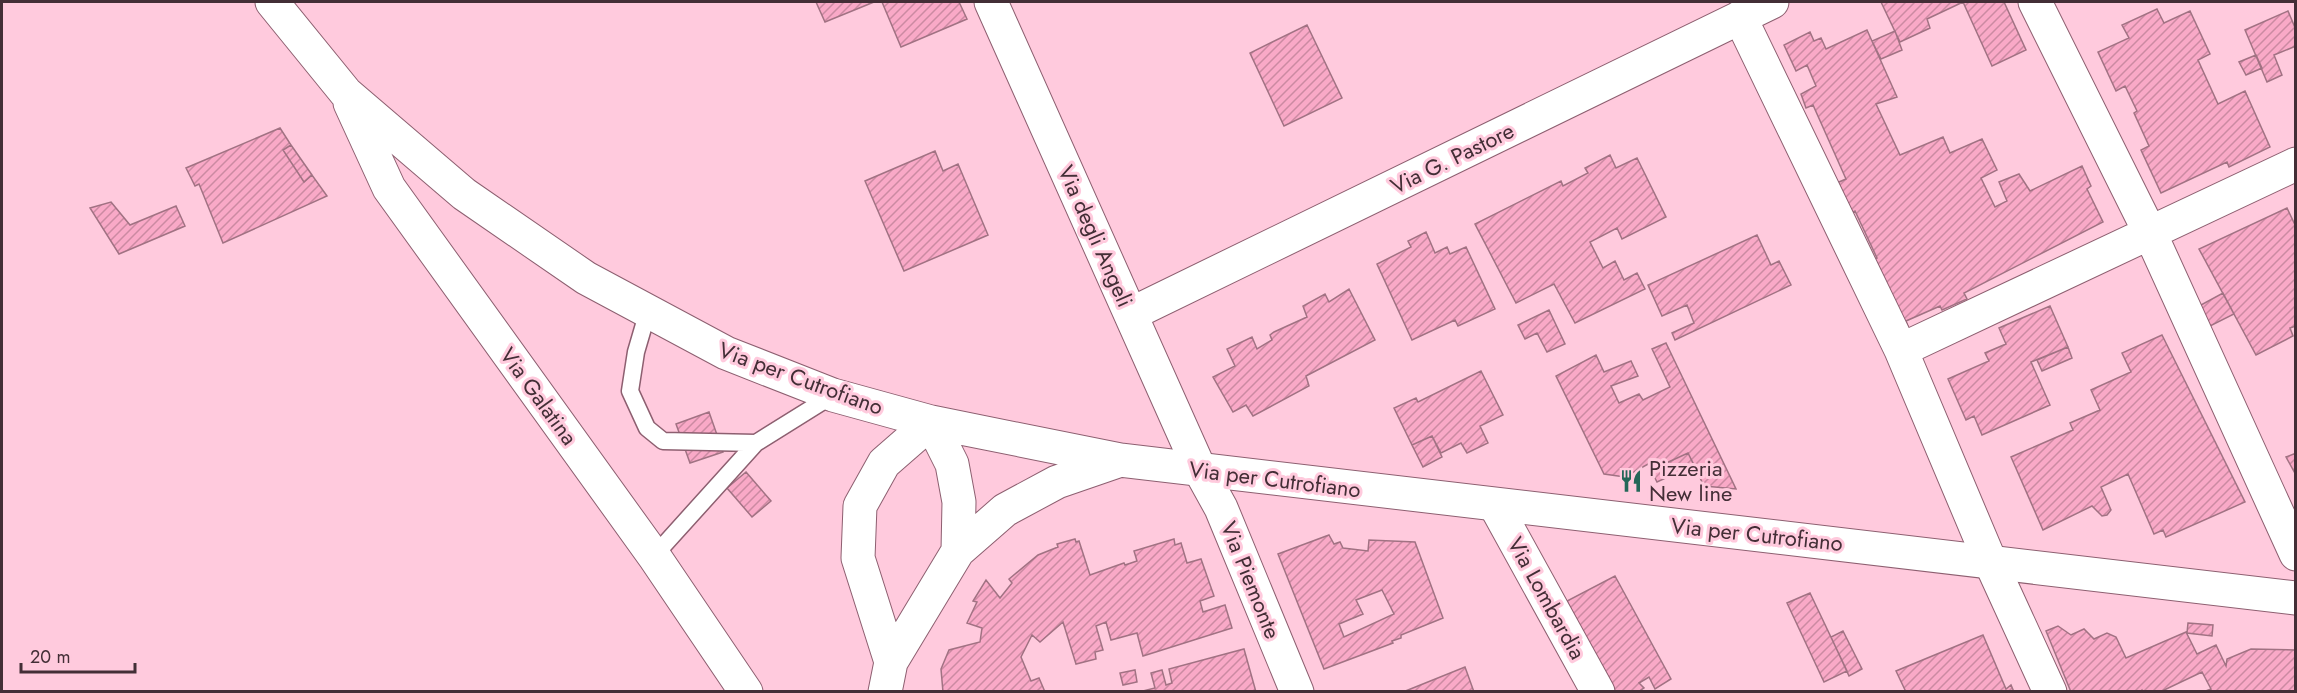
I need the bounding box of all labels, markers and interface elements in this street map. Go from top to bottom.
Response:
street label: Via G. Pastore [1385,114,1519,202]
street label: Via degli Angeli [1050,160,1142,312]
street label: Via per Cutrofiano [714,333,888,423]
street label: Via Galatina [493,341,585,451]
place label: Pizzeria New line [1649,452,1732,509]
street label: Via per Cutrofiano [1187,453,1363,505]
restaurant icon: Pizzeria New line [1618,468,1644,494]
street label: Via per Cutrofiano [1669,509,1845,559]
street label: Via Piemonte [1213,517,1289,643]
street label: Via Lombardia [1500,531,1594,665]
scale bar [21,636,135,674]
text: 20 m [30,644,70,670]

